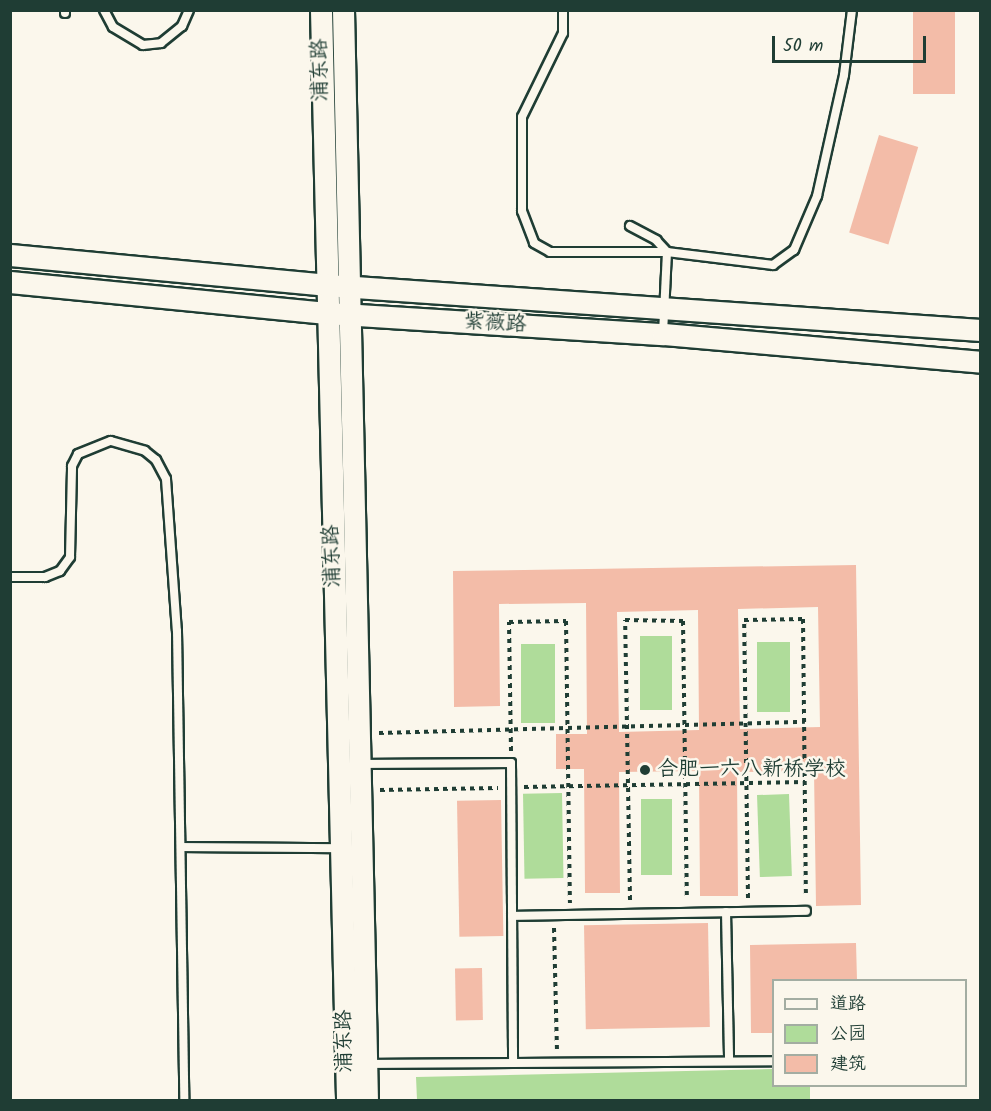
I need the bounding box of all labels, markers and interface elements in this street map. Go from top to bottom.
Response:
scale bar [775,24,930,62]
text: 50 m [783,32,823,61]
street label: 浦东路 [308,38,334,102]
street label: 紫薇路 [463,310,527,338]
street label: 浦东路 [319,524,347,588]
place label: 合肥一六八新桥学校 [657,757,846,783]
marker: 合肥一六八新桥学校 [638,763,652,777]
legend [772,979,967,1087]
text: 道路 [830,990,866,1019]
street label: 浦东路 [332,1009,358,1073]
text: 公园 [830,1020,866,1049]
text: 建筑 [830,1050,866,1079]

